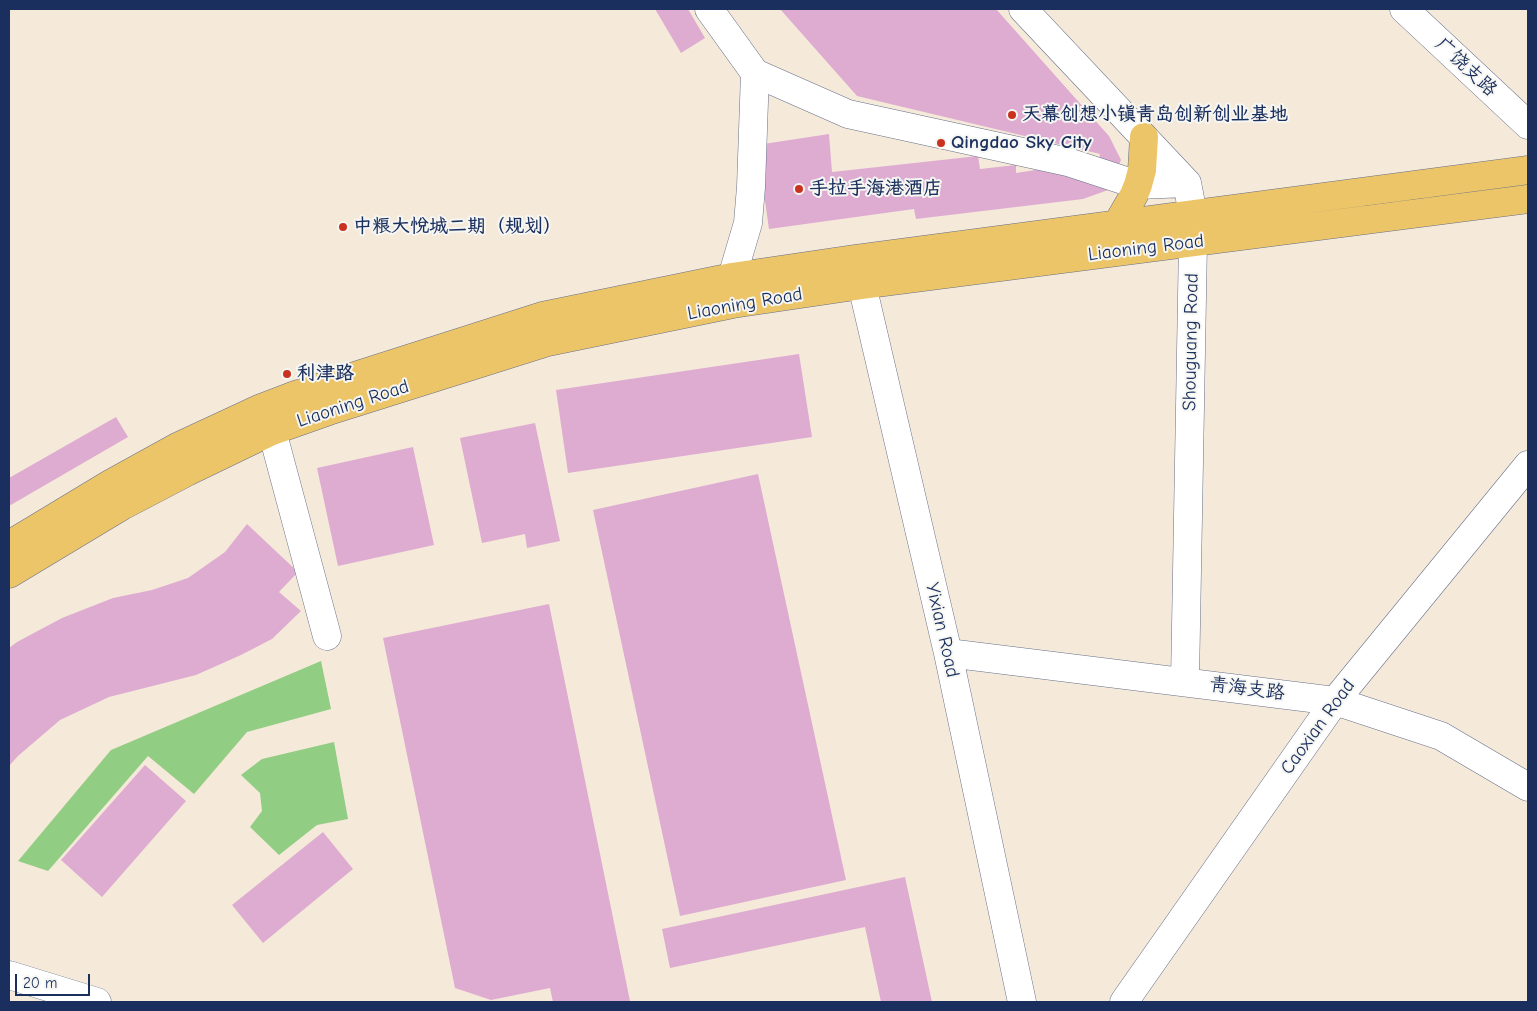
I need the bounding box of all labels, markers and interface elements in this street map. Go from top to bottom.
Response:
street label: 广饶支路 [1430,33,1502,101]
place label: 天幕创想小镇青岛创新创业基地 [1022,104,1288,126]
marker: 天幕创想小镇青岛创新创业基地 [1006,109,1018,121]
place label: Qingdao Sky City [951,132,1092,154]
marker: Qingdao Sky City [935,137,947,149]
place label: 手拉手海港酒店 [809,178,942,200]
marker: 手拉手海港酒店 [793,183,805,195]
place label: 中粮大悦城二期（规划） [353,216,562,238]
marker: 中粮大悦城二期（规划） [337,221,349,233]
street label: Liaoning Road [1087,230,1205,266]
street label: Shouguang Road [1178,273,1204,411]
street label: Liaoning Road [686,283,804,325]
place label: 利津路 [297,363,354,385]
marker: 利津路 [281,368,293,380]
street label: Liaoning Road [294,375,412,433]
street label: Yixian Road [920,580,964,680]
street label: 青海支路 [1208,673,1286,705]
street label: Caoxian Road [1276,675,1360,779]
scale bar [18,964,92,996]
text: 20 m [23,974,57,992]

